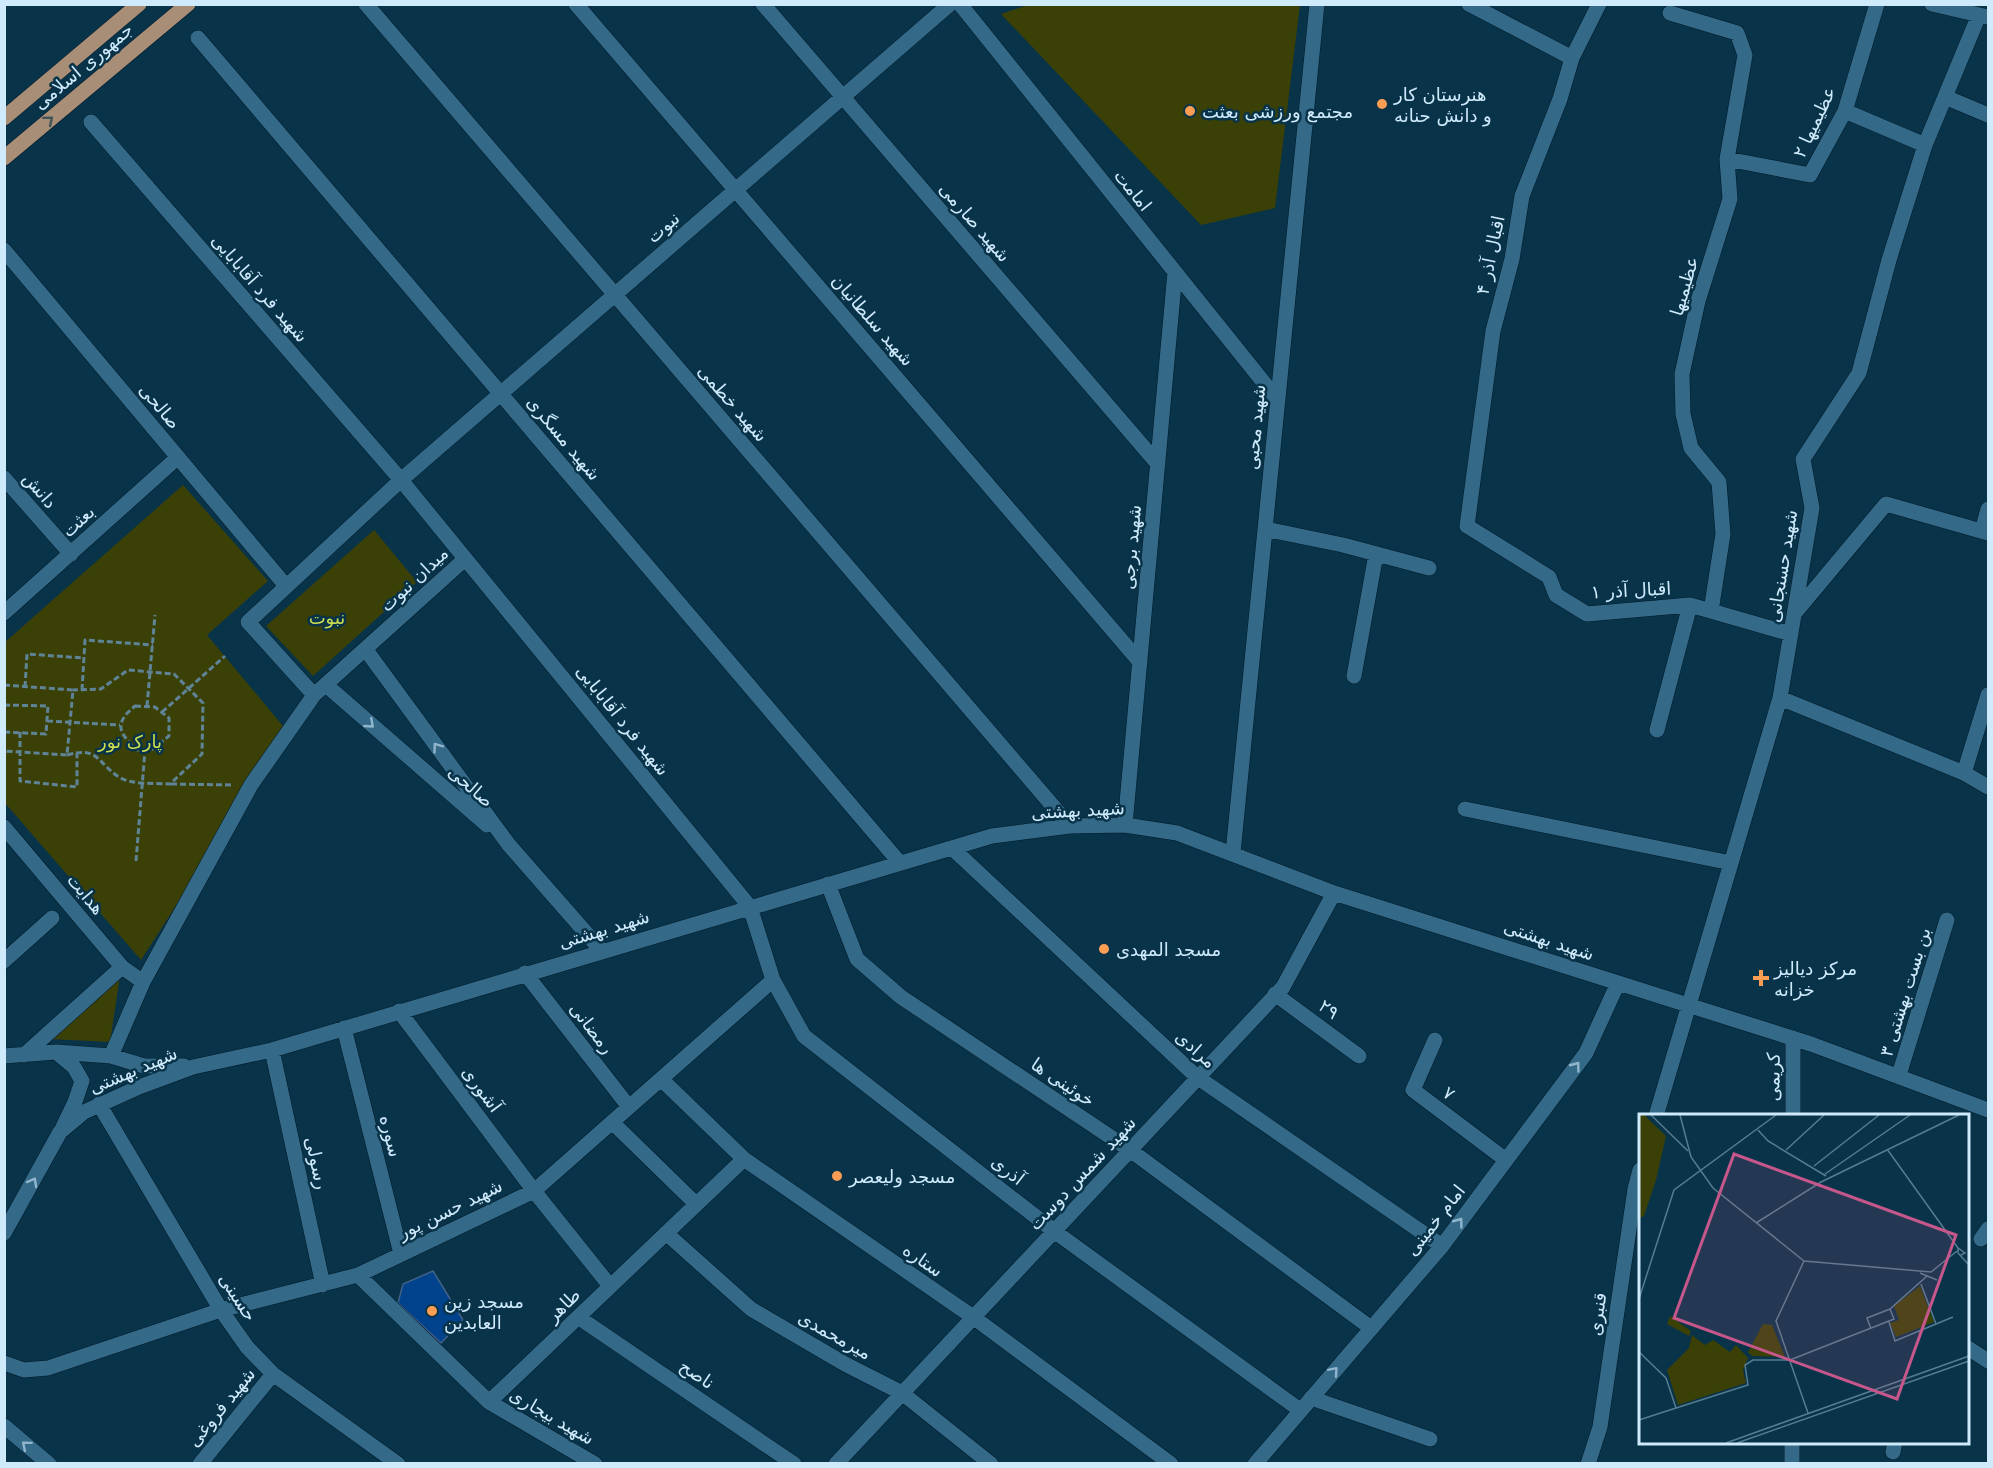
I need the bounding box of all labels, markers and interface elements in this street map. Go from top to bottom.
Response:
street label: جمهوری اسلامی [29,18,138,114]
street label: عظیمیها ۲ [1788,83,1840,161]
place label: هنرستان کار و دانش حنانه [1393,84,1492,127]
marker: هنرستان کار و دانش حنانه [1375,97,1389,111]
place label: مجتمع ورزشی بعثت [1202,101,1353,123]
marker: مجتمع ورزشی بعثت [1183,104,1197,118]
one-way arrow [42,117,53,128]
street label: امامت [1110,165,1156,215]
street label: شهید صارمی [934,178,1015,267]
street label: نبوت [642,207,684,248]
street label: اقبال آذر ۴ [1470,213,1509,297]
street label: شهید فرد آقابابایی [207,229,313,347]
street label: عظیمیها [1666,254,1703,318]
street label: شهید سلطانیان [827,270,918,371]
street label: شهید خطمی [693,360,772,447]
street label: صالحی [135,379,185,433]
street label: شهید محبی [1241,383,1270,471]
street label: شهید مسگری [522,392,605,485]
street label: دانش [19,468,61,512]
street label: بعثت [57,501,99,541]
street label: شهید برجی [1117,504,1146,590]
street label: شهید حسنجانی [1763,508,1802,624]
street label: میدان نبوت [376,542,453,616]
street label: اقبال آذر ۱ [1590,576,1672,603]
park label: نبوت [309,607,345,629]
street label: شهید فرد آقابابایی [571,660,675,780]
one-way arrow [363,717,374,728]
park label: پارک نور [97,731,162,753]
one-way arrow [433,742,444,753]
street label: صالحی [444,761,498,811]
street label: شهید بهشتی [1031,797,1125,824]
street label: هدایت [63,869,109,919]
street label: شهید بهشتی [556,905,652,954]
street label: شهید بهشتی [1501,916,1597,965]
street label: بن بست بهشتی ۳ [1875,925,1936,1059]
place label: مسجد المهدی [1116,939,1221,961]
marker: مسجد المهدی [1097,942,1111,956]
place label: مرکز دیالیز خزانه [1773,958,1857,1001]
marker: مرکز دیالیز خزانه [1752,969,1770,987]
street label: ۲۹ [1315,995,1343,1023]
street label: رمضانی [565,998,619,1058]
street label: مرادی [1171,1026,1221,1073]
street label: شهید بهشتی [86,1042,181,1099]
street label: کریمی [1762,1052,1785,1102]
street label: خوئینی ها [1027,1053,1099,1112]
street label: آشوری [457,1061,507,1118]
one-way arrow [1569,1062,1580,1073]
street label: ۷ [1439,1082,1459,1104]
street label: شهید شمس دوست [1024,1112,1141,1235]
street label: سوره [375,1113,406,1159]
inset map [1639,1114,1969,1444]
street label: رسولی [300,1135,333,1192]
street label: آذری [987,1150,1030,1190]
place label: مسجد ولیعصر [848,1166,955,1188]
marker: مسجد ولیعصر [830,1169,844,1183]
street label: شهید حسن پور [393,1175,506,1245]
one-way arrow [26,1178,37,1188]
street label: امام خمینی [1401,1180,1469,1260]
one-way arrow [1452,1218,1463,1229]
street label: ستاره [899,1239,947,1281]
street label: حسینی [215,1269,261,1325]
street label: طاهر [541,1284,585,1328]
place label: مسجد زین العابدین [444,1291,524,1334]
street label: قنبری [1584,1291,1611,1337]
marker: مسجد زین العابدین [425,1304,439,1318]
street label: میرمحمدی [794,1306,875,1365]
street label: ناصح [675,1355,718,1394]
street label: شهید فروغی [183,1363,260,1451]
one-way arrow [1327,1367,1338,1378]
street label: شهید بیجاری [505,1383,598,1450]
one-way arrow [22,1442,33,1453]

